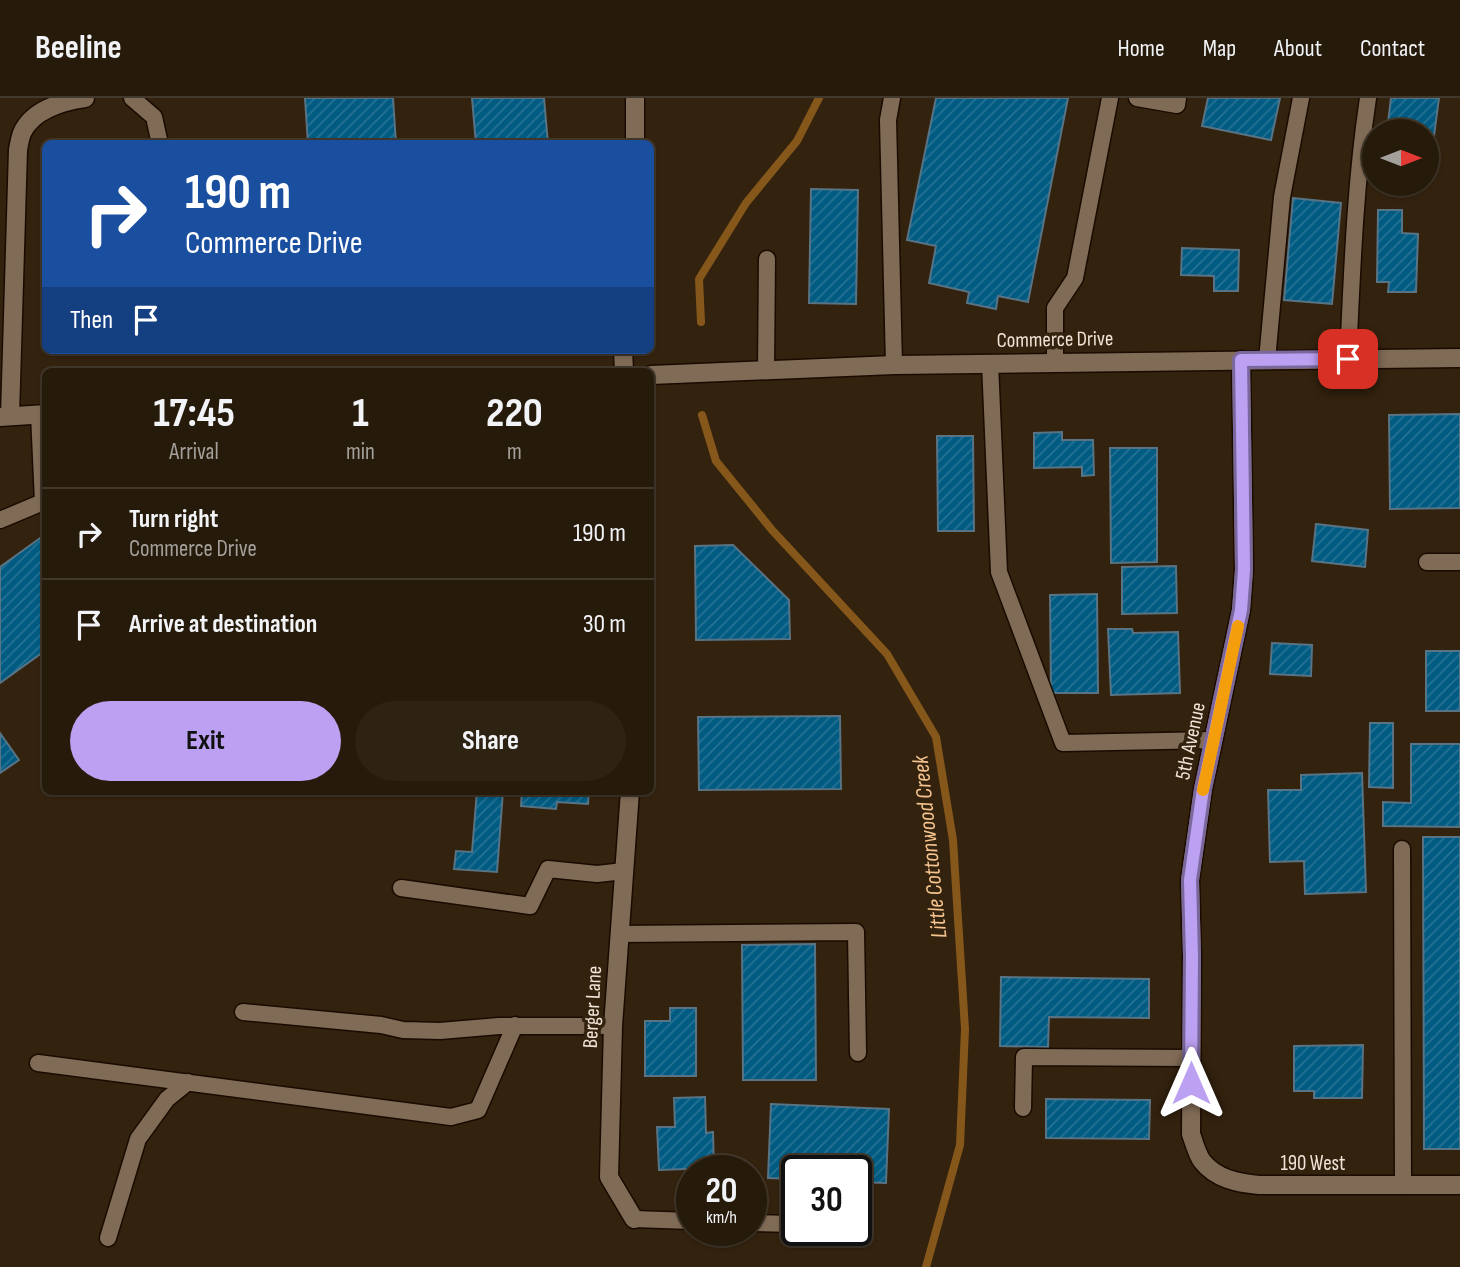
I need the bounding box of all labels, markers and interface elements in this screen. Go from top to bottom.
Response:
text: Beeline [35,28,122,68]
text: Home [1117,34,1165,63]
text: Map [1203,34,1236,63]
text: About [1274,34,1322,63]
text: Contact [1360,34,1425,63]
north arrow [1362,119,1438,196]
map controls [1362,119,1439,196]
text: 190 m [185,164,291,223]
icon: right [70,168,161,259]
text: Commerce Drive [185,224,363,263]
icon: arrive [127,301,165,339]
text: Then [70,305,113,336]
street label: Commerce Drive [997,326,1114,353]
pin [1318,329,1378,389]
icon: arrive [1329,340,1367,378]
text: 17:45 [153,388,235,439]
text: 1 [352,388,369,439]
text: 220 [486,388,543,439]
text: Arrival [169,438,219,466]
text: min [346,438,375,466]
text: m [507,438,522,466]
text: Turn right [129,504,218,535]
icon: right [70,515,108,553]
text: 190 m [573,518,626,549]
text: Commerce Drive [129,535,257,563]
icon: arrive [70,606,108,644]
text: Arrive at destination [129,609,317,640]
text: 30 m [583,609,626,640]
street label: 5th Avenue [1170,700,1211,782]
button: Exit [70,701,341,781]
button: Share [355,701,626,781]
water label: Little Cottonwood Creek [906,753,954,940]
street label: Berger Lane [578,965,607,1049]
position arrow [1154,1046,1228,1120]
street label: 190 West [1280,1151,1346,1176]
speed limit sign: 30 [781,1155,872,1246]
text: 20 [706,1170,738,1213]
text: km/h [706,1207,737,1228]

